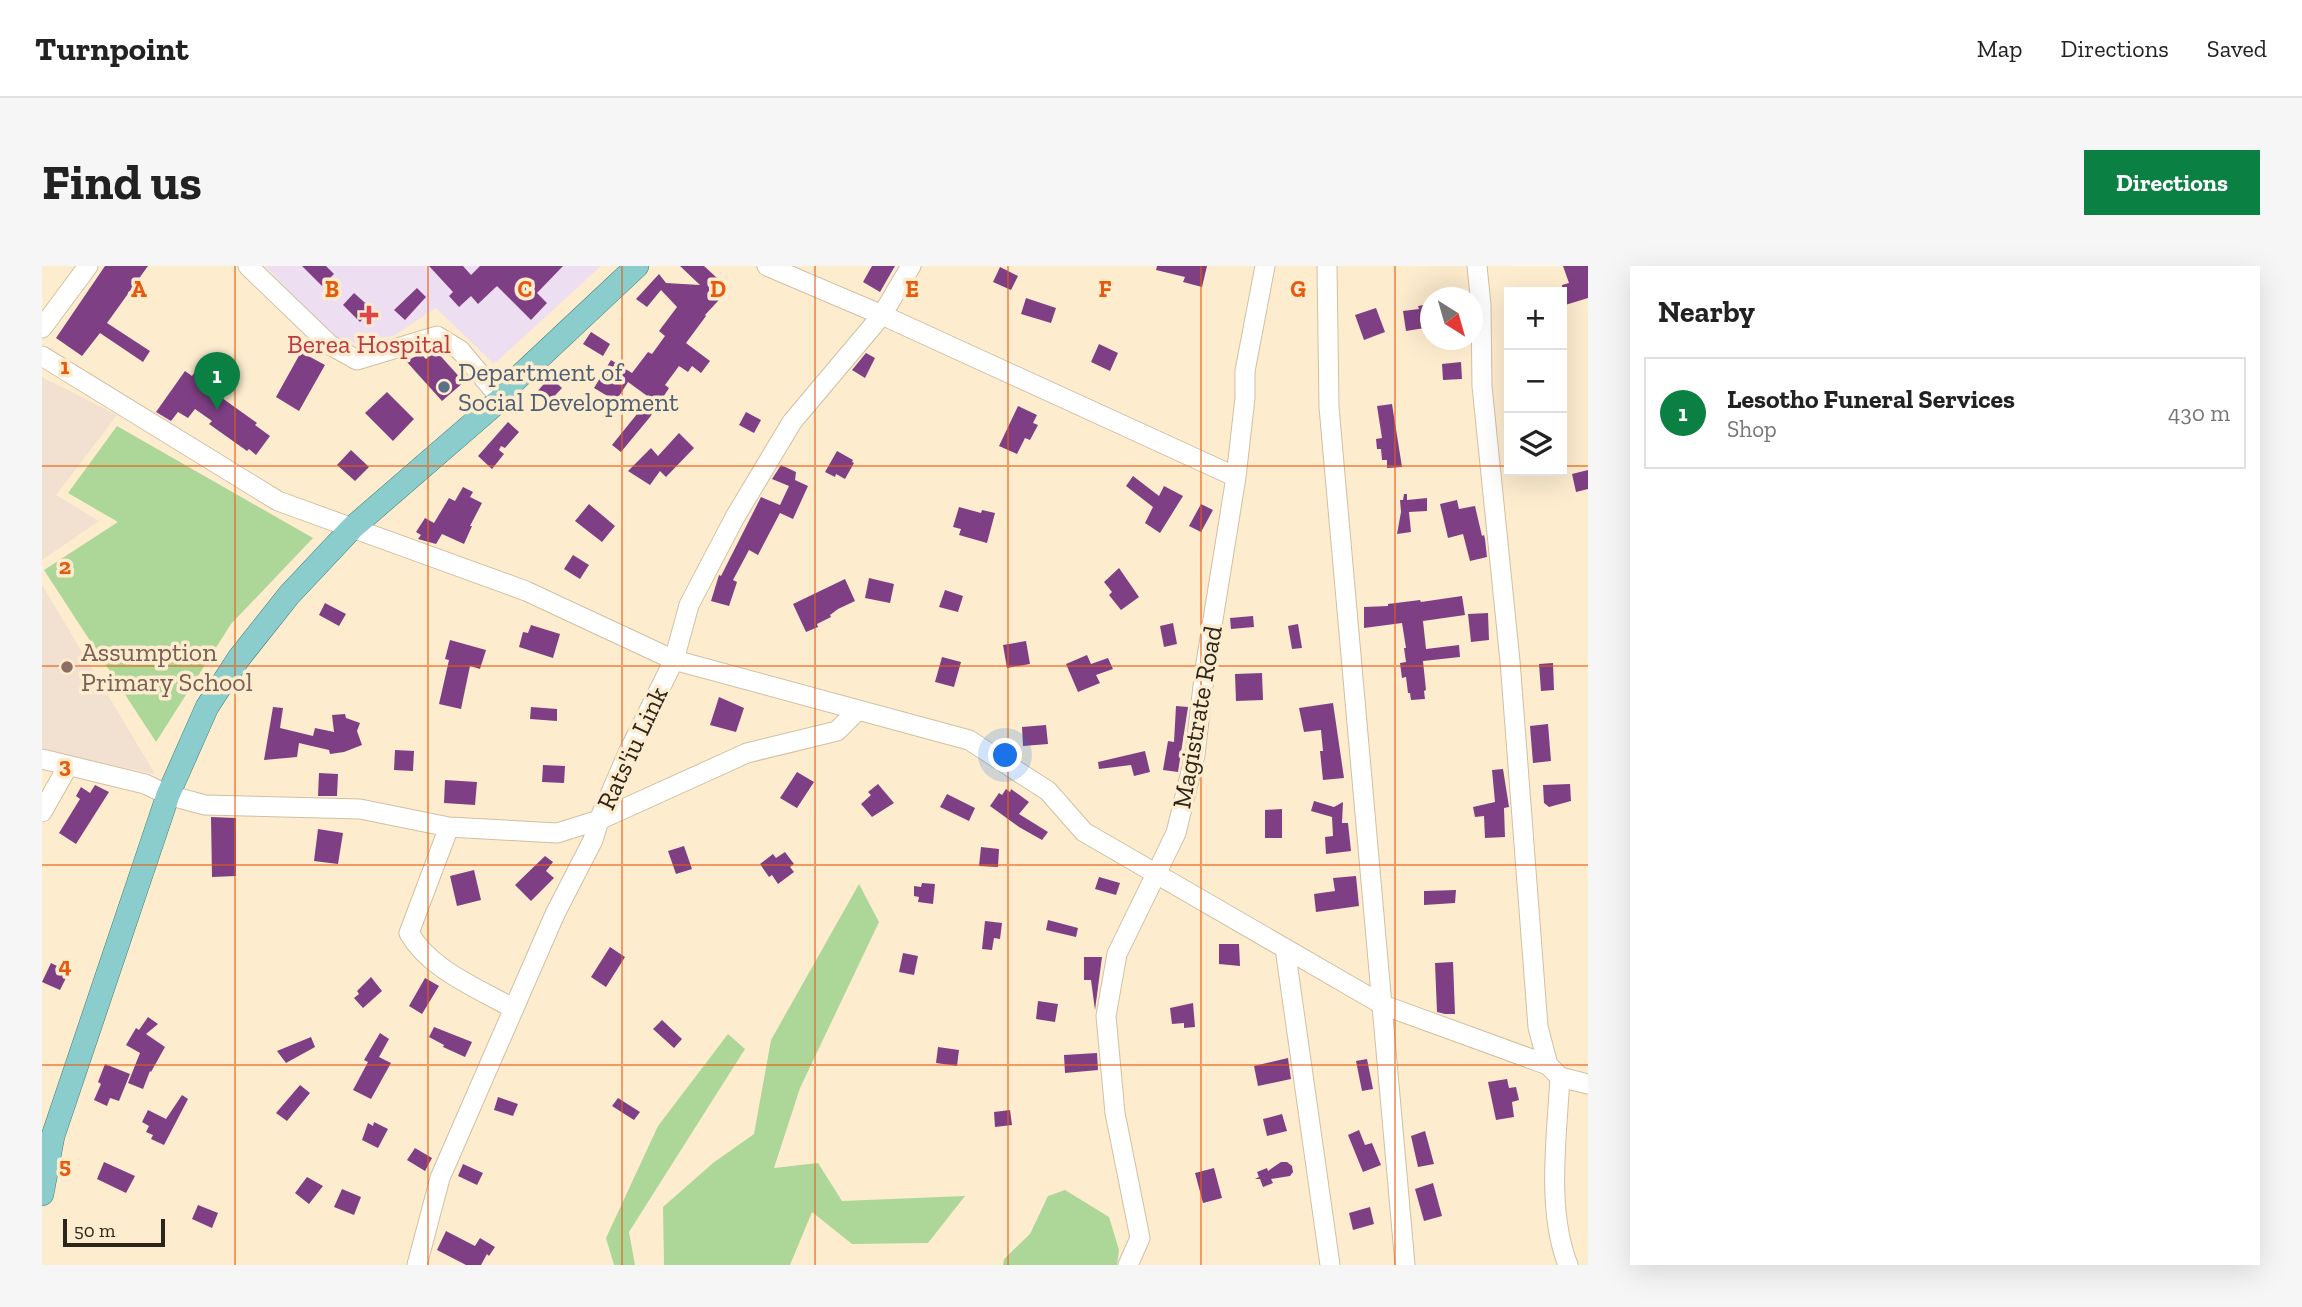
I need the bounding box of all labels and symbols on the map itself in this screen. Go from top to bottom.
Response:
text: A [131,275,147,303]
text: B [325,275,339,303]
text: C [518,275,532,303]
text: D [710,275,726,303]
text: E [905,275,919,303]
text: F [1098,275,1112,303]
text: G [1290,275,1306,303]
north arrow [1420,287,1483,350]
marker: Berea Hospital [359,305,379,325]
place label: Berea Hospital [287,328,451,360]
text: 1 [60,352,70,380]
pin: 1 [194,352,240,410]
place label: Department of Social Development [458,356,679,418]
marker: Department of Social Development [436,379,452,395]
text: 2 [59,552,71,580]
street label: Magistrate Road [1165,623,1229,811]
place label: Assumption Primary School [81,636,253,698]
marker: Assumption Primary School [59,659,75,675]
street label: Rats'iu Link [590,681,675,815]
your location [988,738,1022,772]
text: 3 [59,751,71,779]
text: 4 [58,951,72,979]
text: 5 [59,1151,71,1179]
scale bar [63,1216,164,1248]

